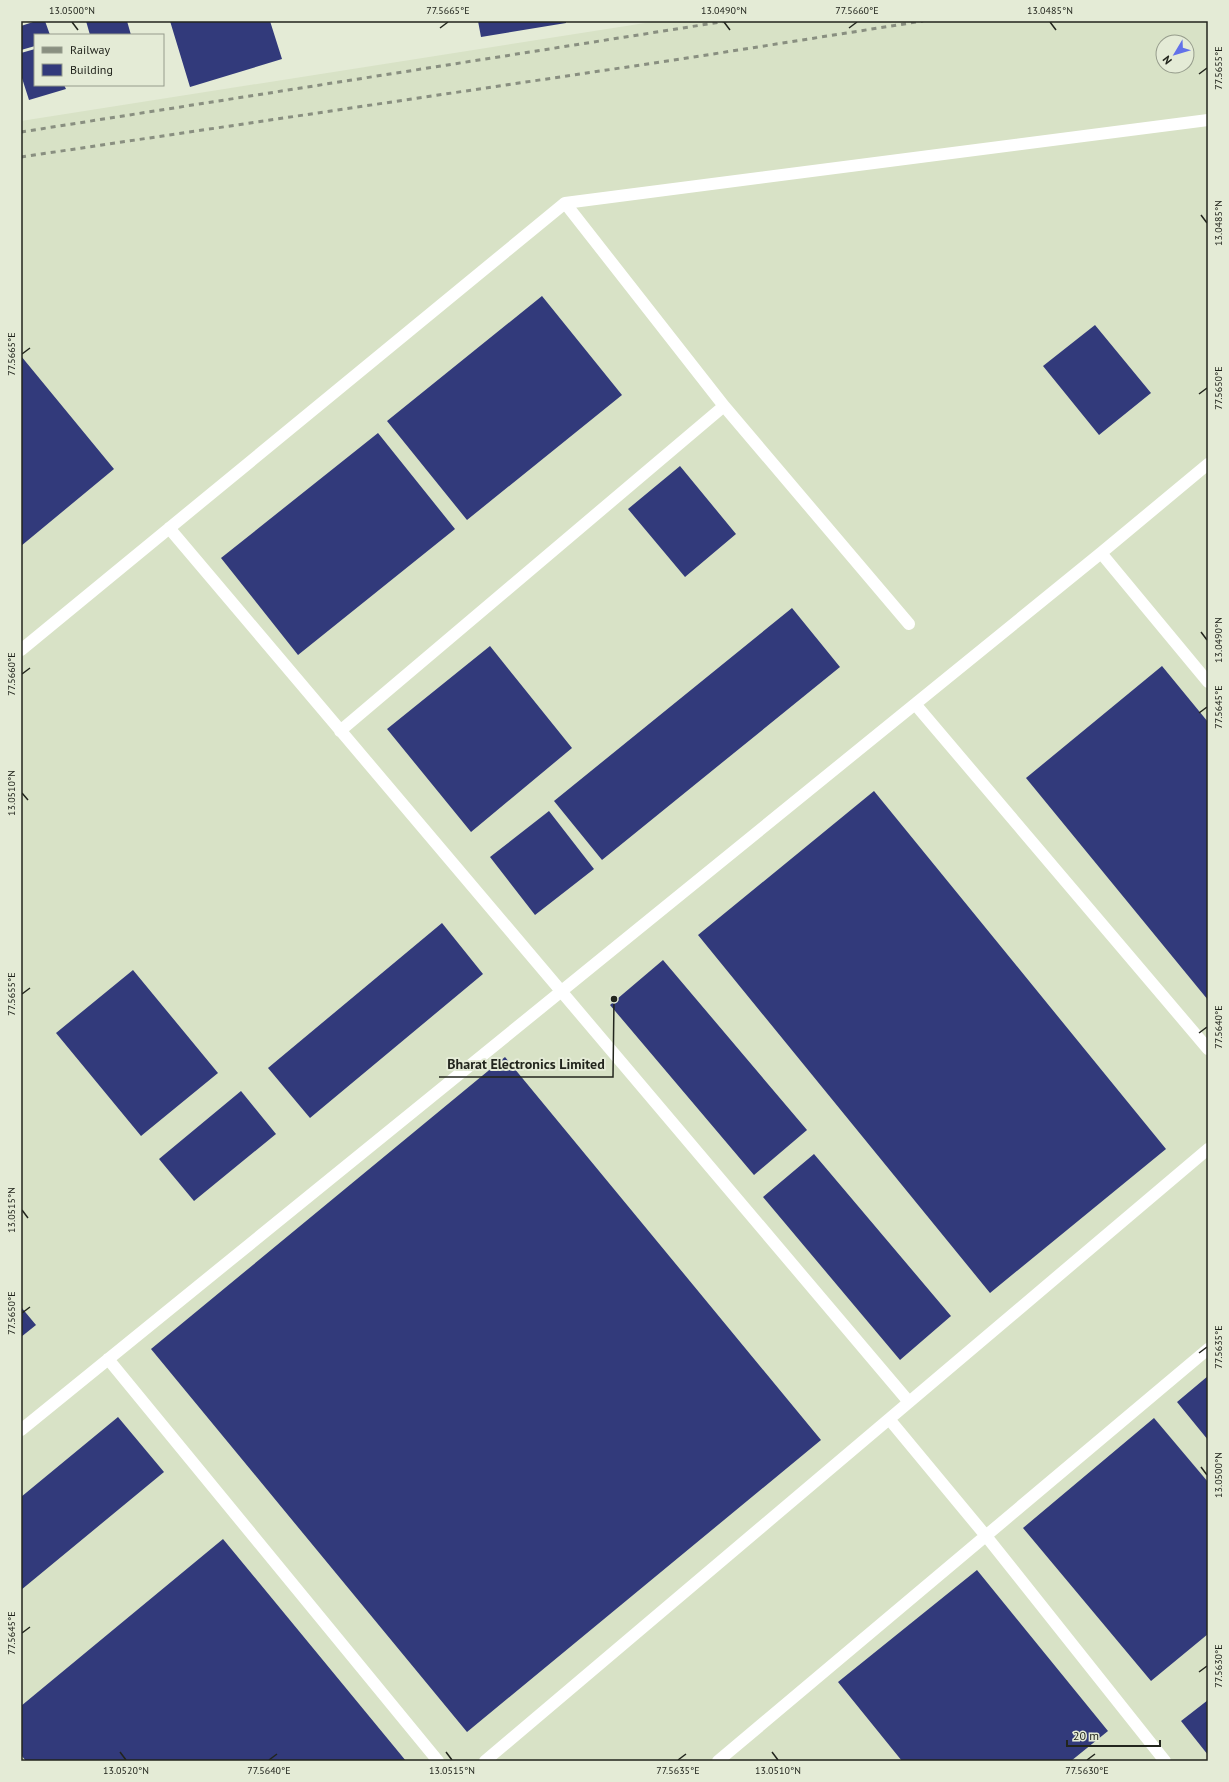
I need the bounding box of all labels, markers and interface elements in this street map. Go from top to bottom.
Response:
text: 13.0500°N [49,4,95,17]
text: 77.5665°E [426,4,470,17]
text: 13.0490°N [701,4,747,17]
text: 77.5660°E [835,4,879,17]
text: 13.0485°N [1027,4,1073,17]
legend [34,34,164,86]
north arrow [1155,34,1195,74]
text: Railway [70,42,110,57]
text: 77.5655°E [1212,46,1225,90]
text: N [1159,53,1175,67]
text: Building [70,62,113,77]
text: 13.0485°N [1212,200,1225,246]
text: 77.5665°E [5,332,18,376]
text: 77.5650°E [1212,366,1225,410]
text: 13.0490°N [1212,617,1225,663]
text: 77.5660°E [5,652,18,696]
text: 77.5645°E [1212,685,1225,729]
text: 13.0510°N [5,770,18,816]
text: 77.5655°E [5,972,18,1016]
text: 77.5640°E [1212,1005,1225,1049]
callout: Bharat Electronics Limited [439,1051,613,1077]
text: Bharat Electronics Limited [447,1055,605,1073]
text: 13.0515°N [5,1187,18,1233]
text: 77.5650°E [5,1291,18,1335]
text: 77.5635°E [1212,1325,1225,1369]
text: 13.0500°N [1212,1452,1225,1498]
text: 77.5645°E [5,1611,18,1655]
text: 77.5630°E [1212,1644,1225,1688]
scale bar [1067,1722,1160,1748]
text: 20 m [1073,1728,1099,1743]
text: 13.0520°N [103,1764,149,1777]
text: 77.5640°E [247,1764,291,1777]
text: 13.0515°N [429,1764,475,1777]
text: 77.5635°E [656,1764,700,1777]
text: 13.0510°N [755,1764,801,1777]
text: 77.5630°E [1065,1764,1109,1777]

